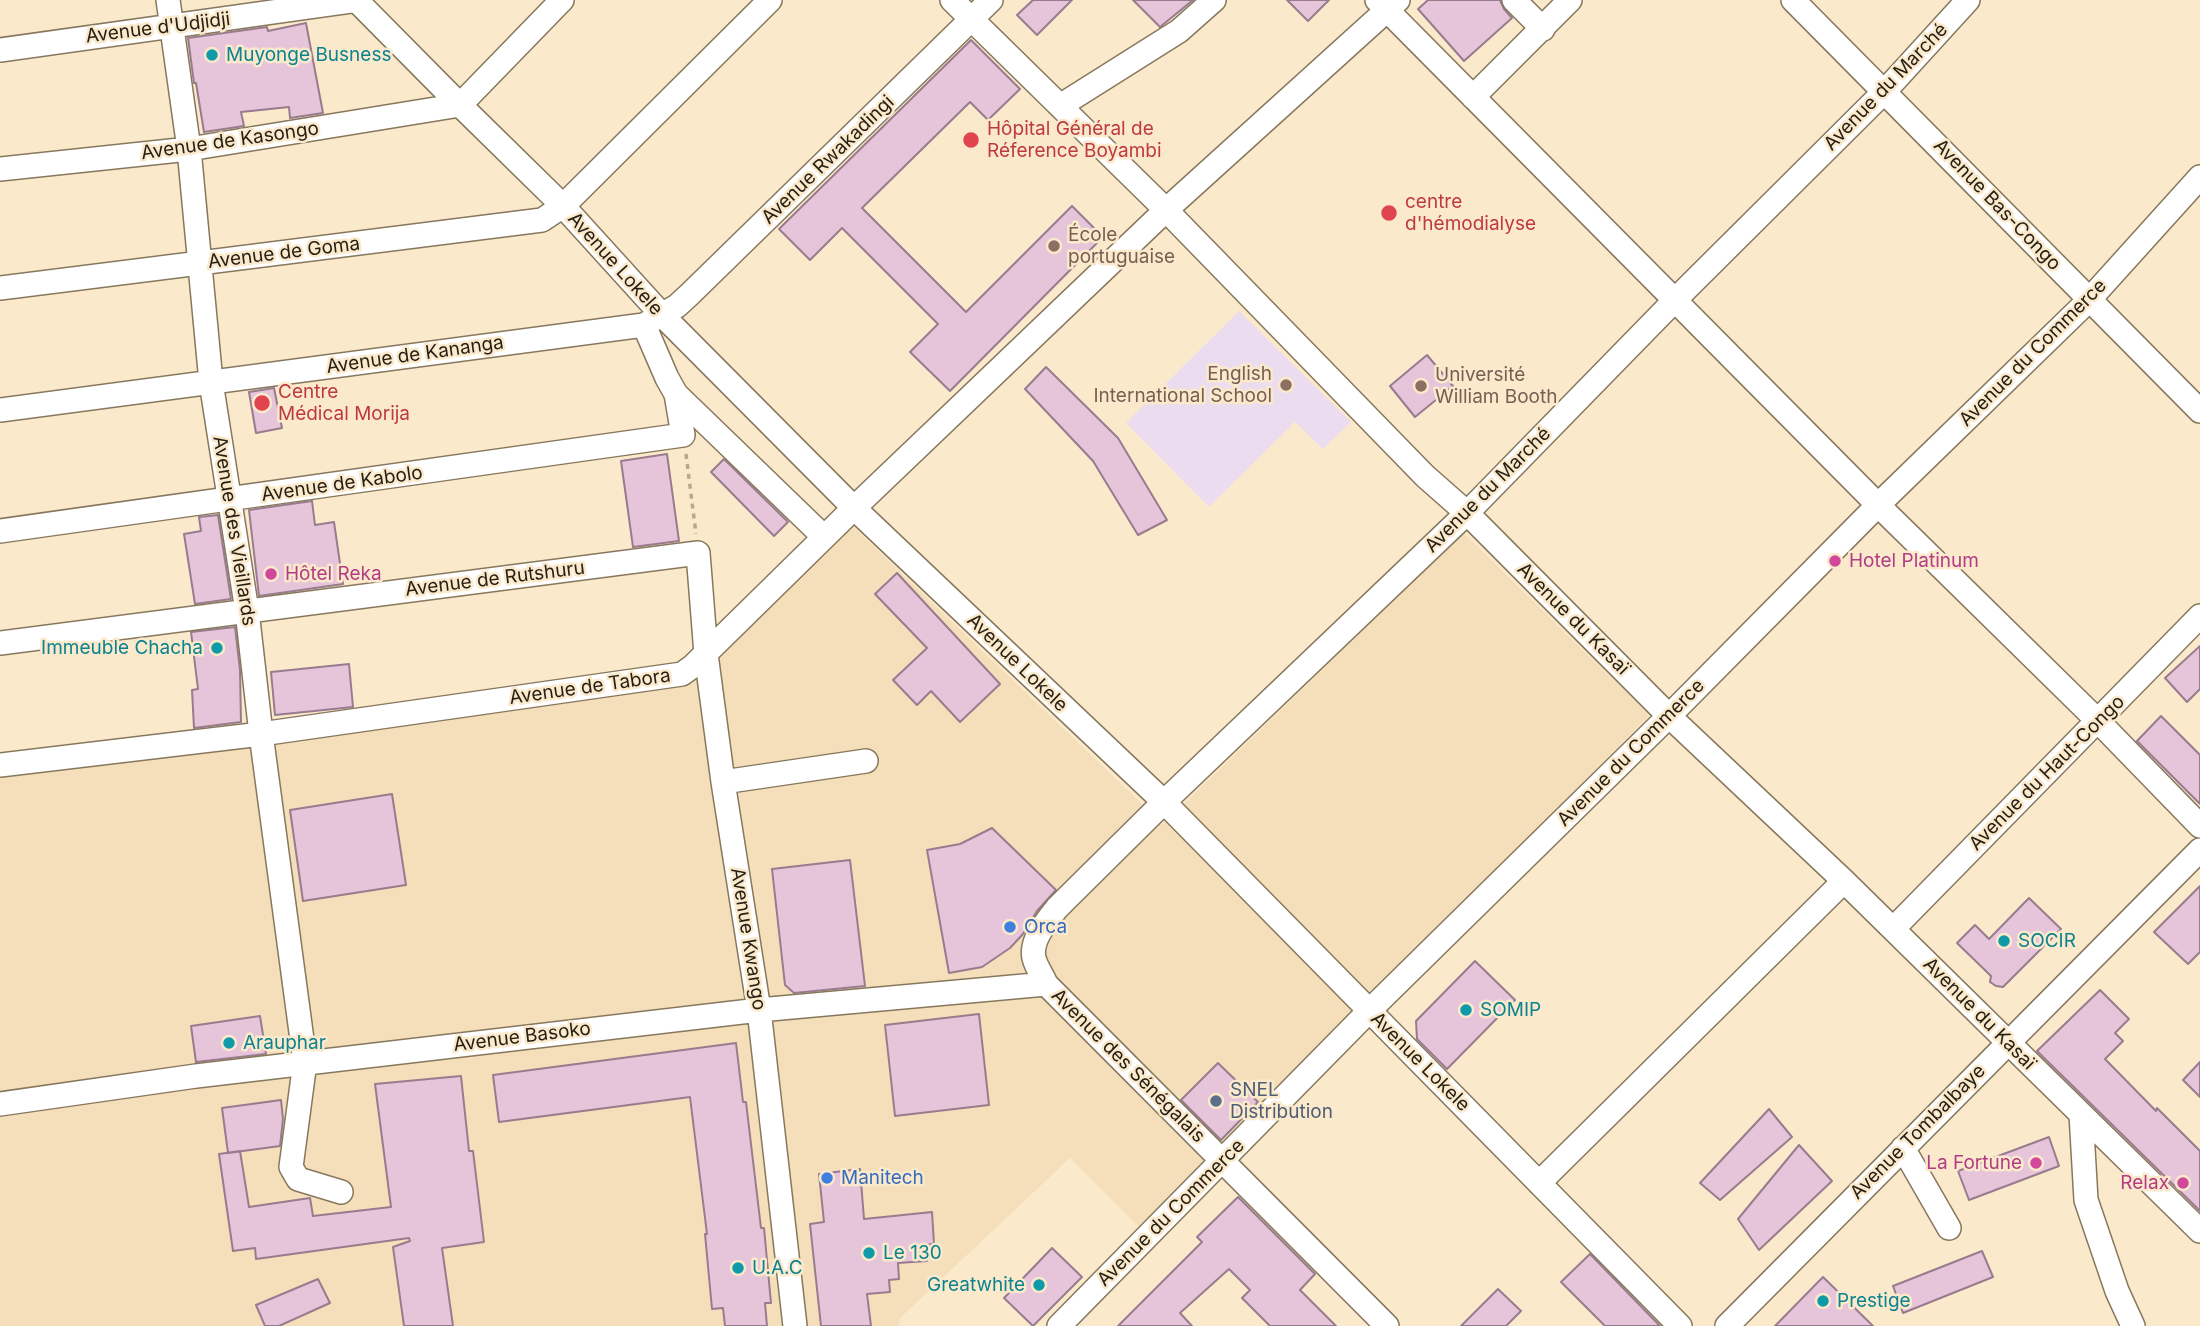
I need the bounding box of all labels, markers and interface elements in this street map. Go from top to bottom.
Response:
street label: Avenue d'Udjidji [85,8,231,48]
street label: Avenue du Marché [1819,19,1953,155]
place label: Muyonge Busness [226,44,391,66]
marker: Muyonge Busness [204,47,220,63]
street label: Avenue Rwakadingi [757,91,899,229]
street label: Avenue de Kasongo [140,117,320,165]
place label: Hôpital Général de Réference Boyambi [987,118,1162,162]
marker: Hôpital Général de Réference Boyambi [961,130,981,150]
street label: Avenue Bas-Congo [1929,135,2065,275]
place label: centre d'hémodialyse [1405,191,1536,235]
marker: centre d'hémodialyse [1379,203,1399,223]
street label: Avenue Lokele [563,208,667,320]
place label: École portuguaise [1068,224,1175,268]
street label: Avenue de Goma [207,232,361,274]
marker: École portuguaise [1046,238,1062,254]
street label: Avenue du Commerce [1955,275,2111,431]
street label: Avenue de Kananga [325,331,505,379]
place label: English International School [1094,363,1272,407]
place label: Université William Booth [1435,364,1557,408]
marker: English International School [1278,377,1294,393]
marker: Université William Booth [1413,378,1429,394]
place label: Centre Médical Morija [278,381,410,425]
marker: Centre Médical Morija [252,393,272,413]
street label: Avenue du Marché [1420,422,1556,558]
street label: Avenue des Vieillards [208,434,260,628]
street label: Avenue de Kabolo [260,461,424,507]
place label: Hotel Platinum [1849,550,1979,572]
marker: Hotel Platinum [1827,553,1843,569]
street label: Avenue de Rutshuru [404,557,586,601]
street label: Avenue du Kasaï [1512,558,1634,680]
place label: Hôtel Reka [285,563,382,585]
marker: Hôtel Reka [263,566,279,582]
street label: Avenue Lokele [962,609,1072,717]
place label: Immeuble Chacha [41,637,203,659]
marker: Immeuble Chacha [209,640,225,656]
street label: Avenue de Tabora [508,664,672,710]
street label: Avenue du Commerce [1553,675,1709,831]
street label: Avenue du Haut-Congo [1965,691,2129,855]
street label: Avenue Kwango [725,866,771,1012]
place label: Orca [1024,916,1067,938]
marker: Orca [1002,919,1018,935]
place label: SOCIR [2018,930,2076,952]
marker: SOCIR [1996,933,2012,949]
street label: Avenue du Kasaï [1918,953,2040,1075]
street label: Avenue des Sénégalais [1046,984,1210,1148]
place label: SOMIP [1480,999,1541,1021]
marker: SOMIP [1458,1002,1474,1018]
street label: Avenue Lokele [1366,1008,1474,1116]
street label: Avenue Basoko [452,1017,592,1057]
place label: Arauphar [243,1032,326,1054]
marker: Arauphar [221,1035,237,1051]
street label: Avenue Tombalbaye [1846,1060,1990,1204]
place label: SNEL Distribution [1230,1079,1333,1123]
marker: SNEL Distribution [1208,1093,1224,1109]
street label: Avenue du Commerce [1093,1135,1249,1291]
place label: La Fortune [1926,1152,2022,1174]
marker: La Fortune [2028,1155,2044,1171]
place label: Manitech [841,1167,924,1189]
marker: Manitech [819,1170,835,1186]
place label: Relax [2120,1172,2169,1194]
marker: Relax [2175,1175,2191,1191]
place label: Le 130 [883,1242,942,1264]
marker: Le 130 [861,1245,877,1261]
place label: U.A.C [752,1257,803,1279]
marker: U.A.C [730,1260,746,1276]
place label: Greatwhite [927,1274,1025,1296]
marker: Greatwhite [1031,1277,1047,1293]
place label: Prestige [1837,1290,1911,1312]
marker: Prestige [1815,1293,1831,1309]

